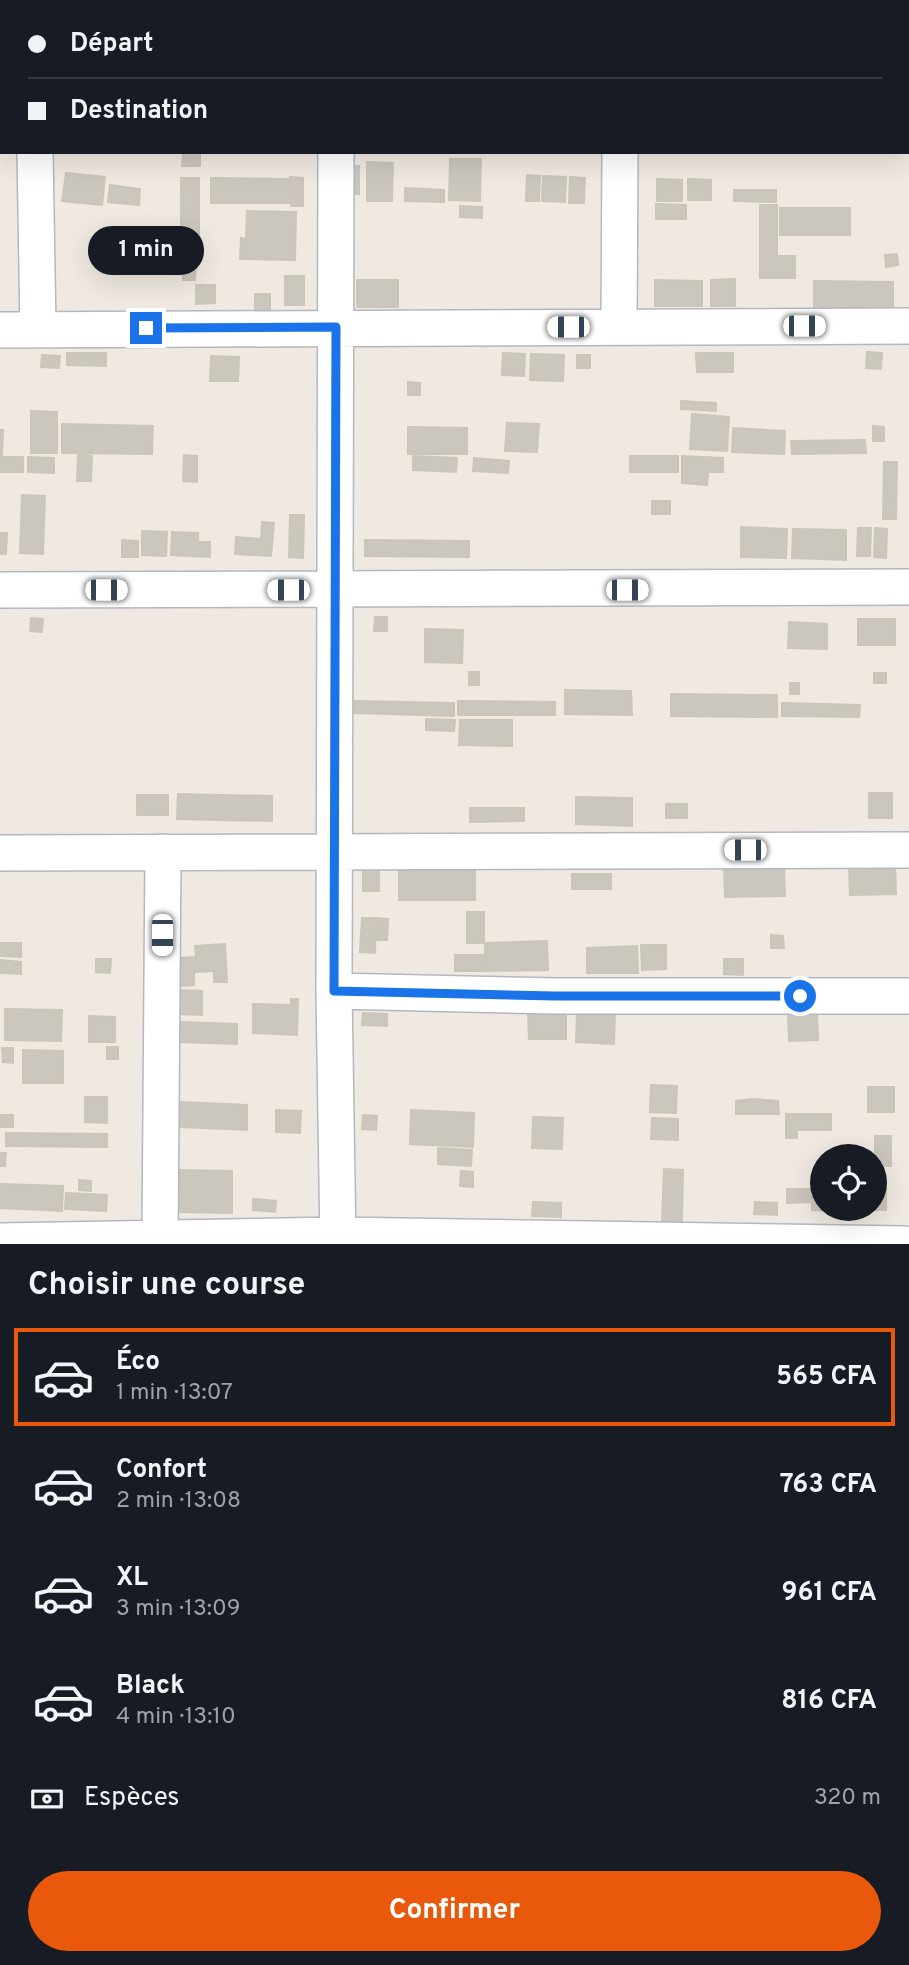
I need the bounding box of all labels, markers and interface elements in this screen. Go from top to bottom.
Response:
text: Départ [70,28,154,61]
text: Destination [70,95,208,128]
callout: 1 min [88,226,204,276]
text: 1 min [118,236,174,265]
route end [130,312,162,344]
car [784,316,826,337]
car [548,317,590,338]
car [86,580,128,601]
car [268,580,310,601]
car [607,580,649,601]
car [725,840,767,861]
car [152,914,173,956]
route start [784,980,816,1012]
map controls [810,1144,887,1221]
button: locate [810,1144,887,1221]
text: Choisir une course [28,1266,305,1306]
icon: car [32,1346,95,1409]
text: Éco [116,1346,160,1379]
text: 565 CFA [776,1361,877,1394]
text: 1 min · 13:07 [116,1379,233,1408]
icon: car [32,1454,95,1517]
text: Confort [116,1454,207,1487]
text: 763 CFA [780,1469,877,1502]
text: 2 min · 13:08 [116,1487,241,1516]
icon: car [32,1562,95,1625]
text: XL [116,1562,148,1595]
text: 961 CFA [782,1577,877,1610]
text: 3 min · 13:09 [116,1595,240,1624]
icon: car [32,1670,95,1733]
text: Black [116,1670,185,1703]
text: 816 CFA [781,1685,877,1718]
text: 4 min · 13:10 [116,1703,236,1732]
icon: cash [28,1780,66,1818]
text: Espèces [84,1782,180,1815]
text: 320 m [814,1784,881,1813]
button: Confirmer [28,1871,881,1951]

